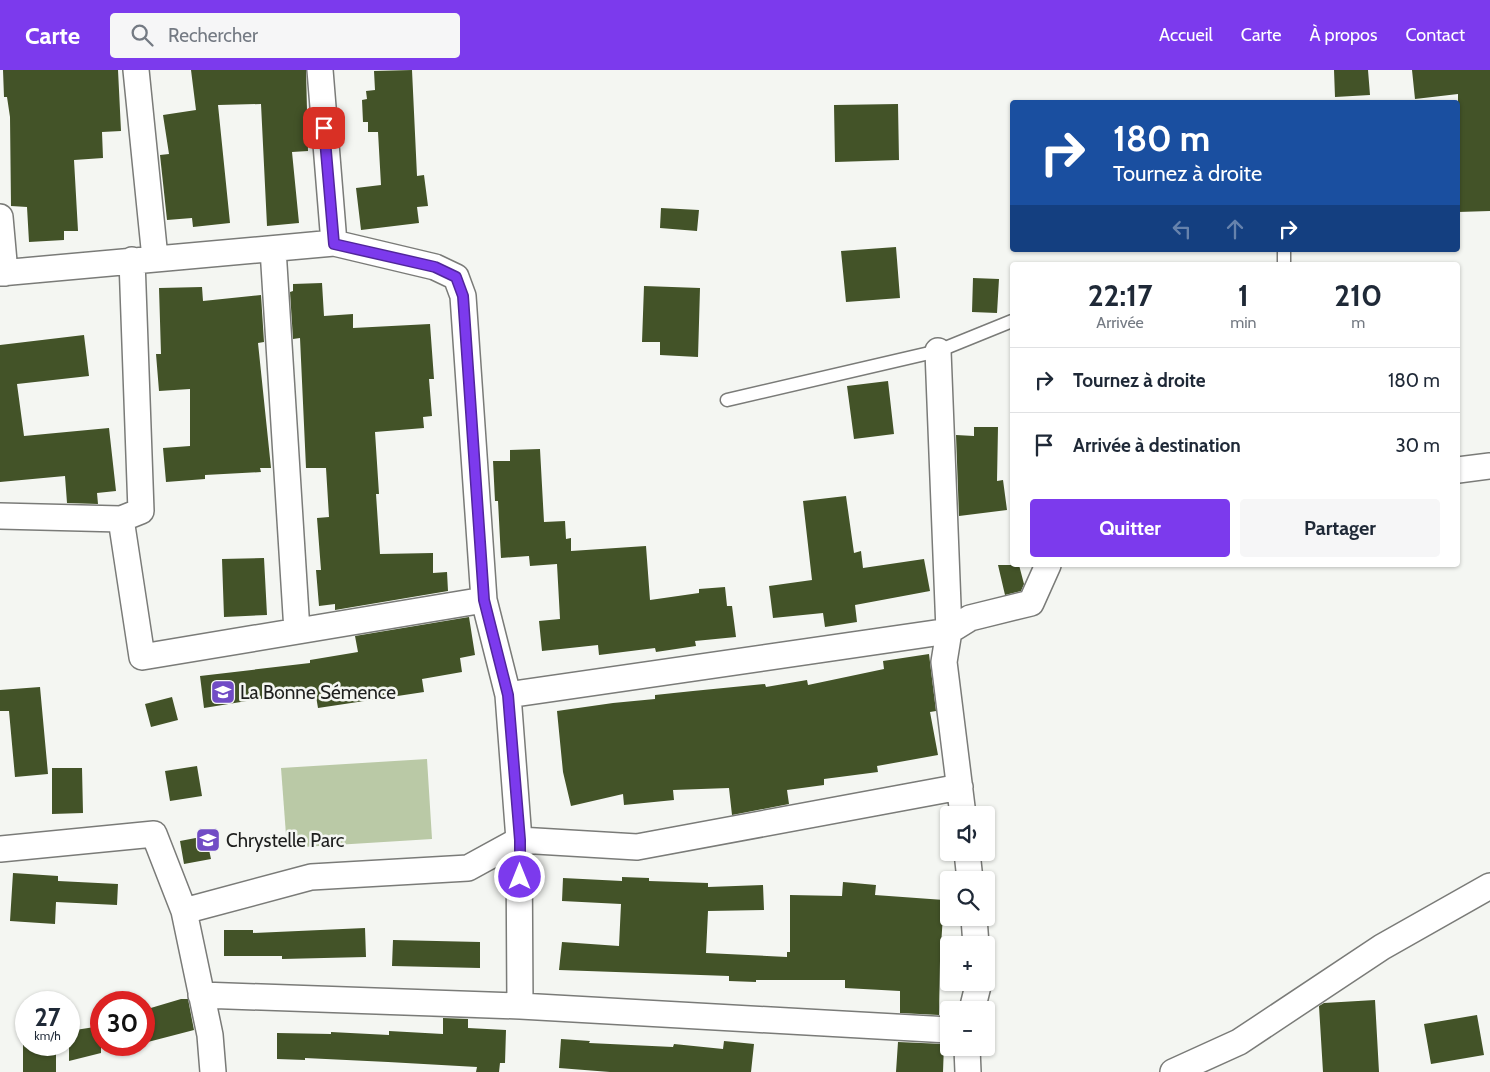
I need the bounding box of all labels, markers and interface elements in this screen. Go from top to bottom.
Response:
search box [110,13,460,58]
text: Carte [25,21,80,50]
icon: search [128,21,156,49]
text: Rechercher [168,24,258,47]
text: Accueil [1159,24,1213,46]
text: Carte [1241,24,1281,46]
text: À propos [1309,24,1377,46]
text: Contact [1405,24,1465,46]
pin [303,107,345,149]
icon: arrive [310,114,338,142]
text: 180 m [1113,117,1210,160]
icon: right [1030,120,1095,185]
text: Tournez à droite [1113,160,1262,187]
icon: left [1168,215,1196,243]
icon: ahead [1221,215,1249,243]
icon: right [1274,215,1302,243]
text: 22:17 [1088,277,1152,314]
text: 1 [1238,277,1249,314]
text: 210 [1334,277,1382,314]
text: Arrivée [1096,313,1144,332]
text: min [1230,313,1257,332]
text: m [1351,313,1365,332]
icon: right [1030,366,1058,394]
text: Tournez à droite [1073,369,1206,392]
text: 180 m [1388,369,1440,392]
icon: arrive [1030,431,1058,459]
text: Arrivée à destination [1073,434,1241,457]
text: 30 m [1396,434,1440,457]
button: Quitter [1030,499,1230,557]
button: Partager [1240,499,1440,557]
school or university icon: La Bonne Sémence [210,679,236,705]
place label: La Bonne Sémence [240,681,396,704]
map controls [940,806,995,1056]
button: sound [940,806,995,861]
school or university icon: Chrystelle Parc [195,827,221,853]
place label: Chrystelle Parc [226,829,345,852]
position arrow [493,850,545,902]
button: search [940,871,995,926]
button: + [940,936,995,991]
speed limit sign: 30 [90,991,155,1056]
button: − [940,1001,995,1056]
text: 27 [35,1002,60,1032]
text: km/h [34,1028,61,1043]

